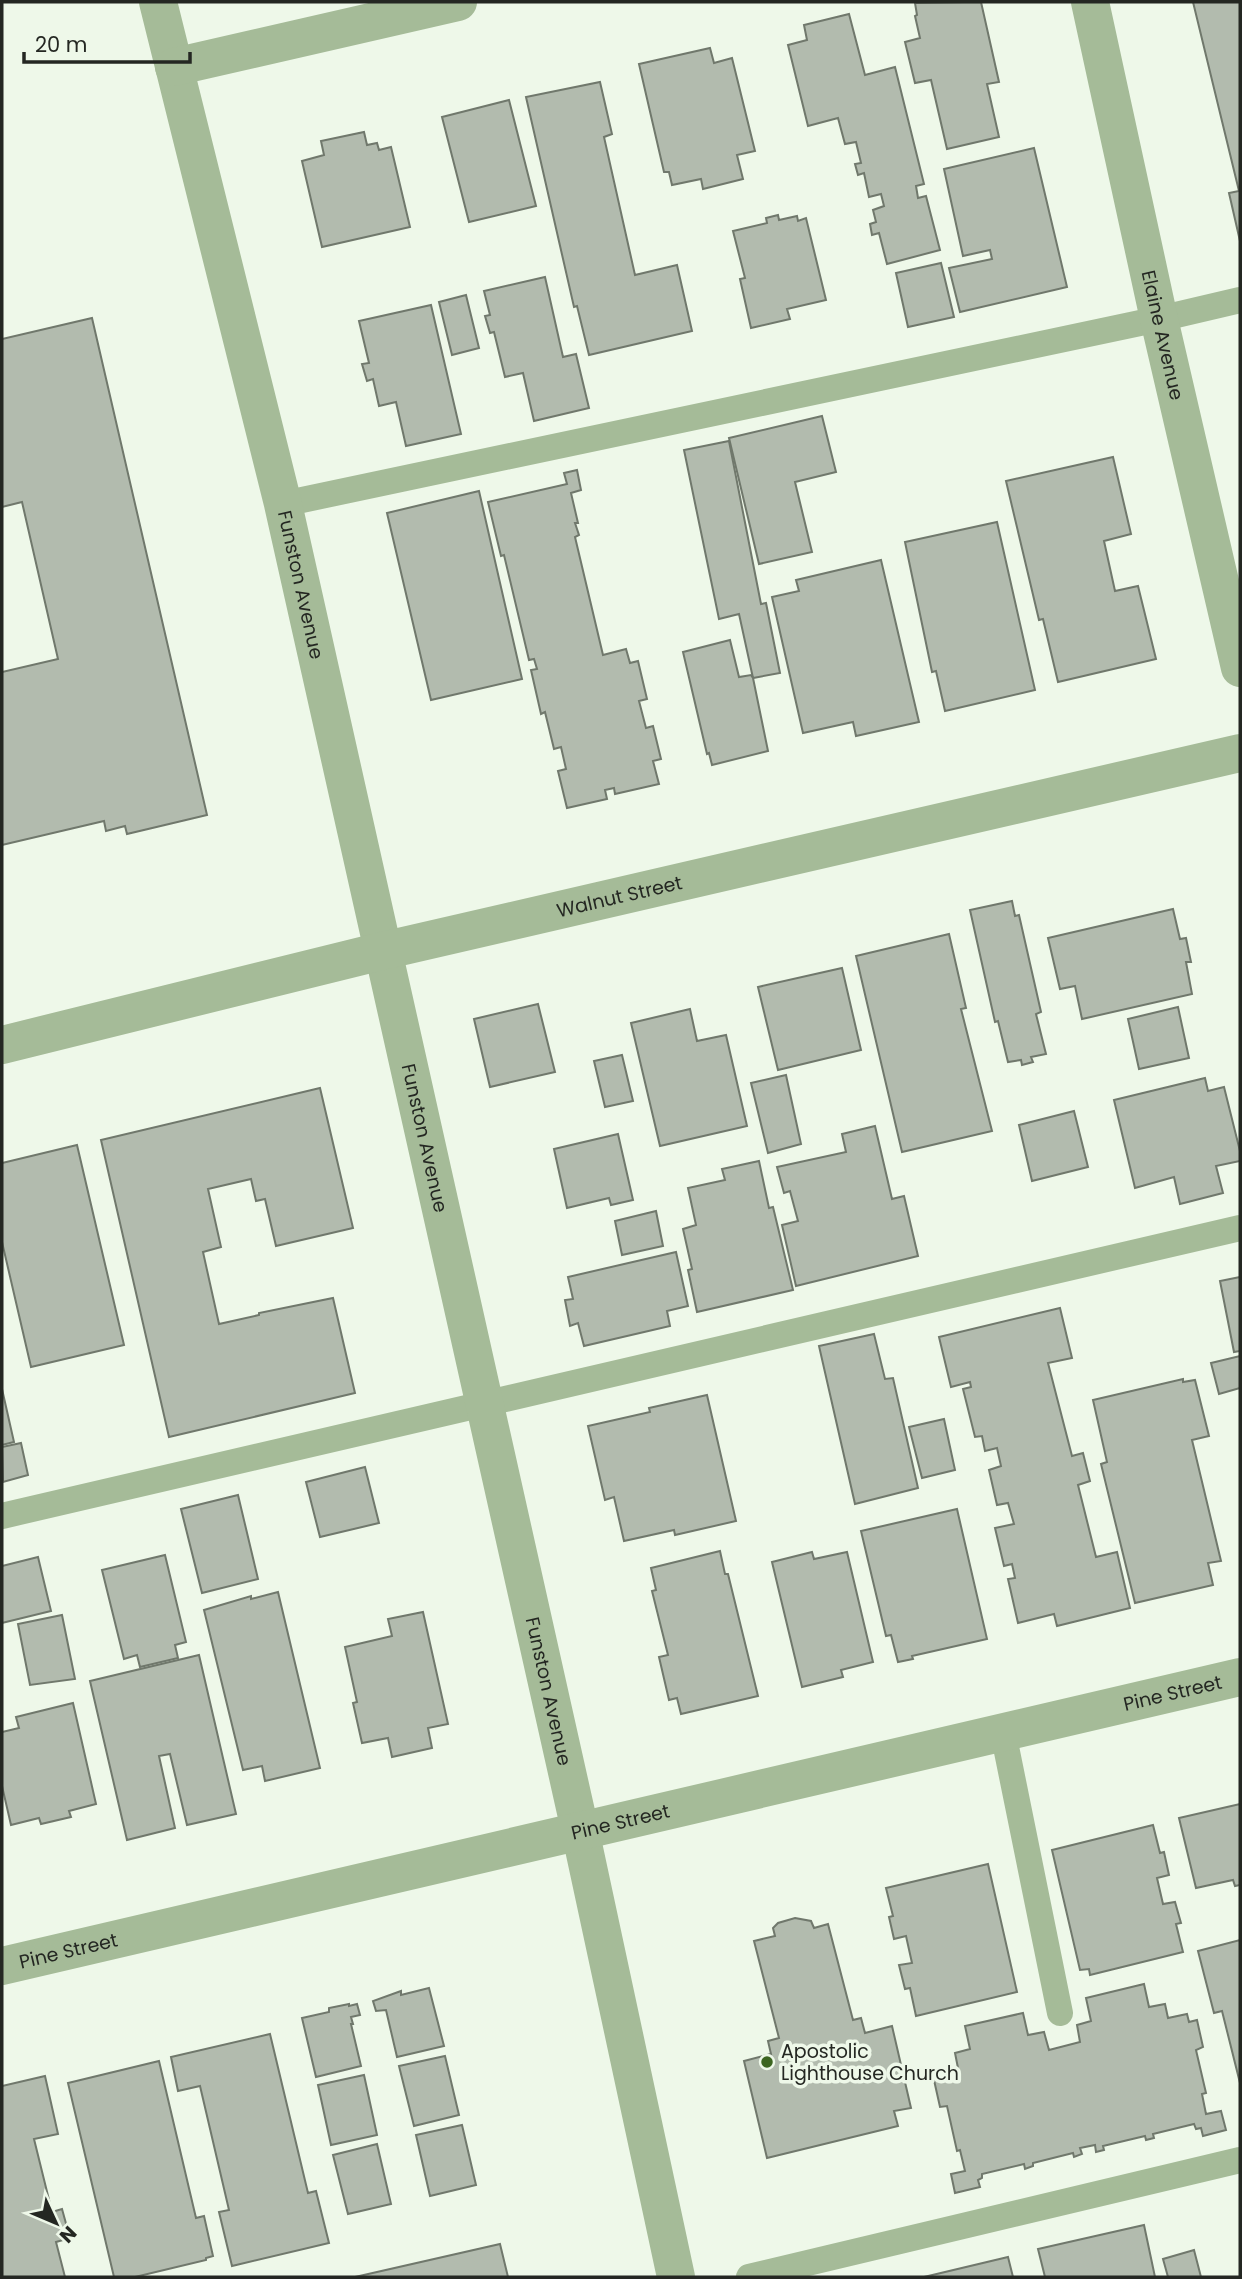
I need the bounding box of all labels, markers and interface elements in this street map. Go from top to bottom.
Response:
scale bar [24,21,191,65]
text: 20 m [35,30,88,59]
street label: Elaine Avenue [1135,268,1190,403]
street label: Funston Avenue [271,508,330,662]
street label: Walnut Street [554,869,685,924]
street label: Funston Avenue [395,1061,454,1215]
street label: Funston Avenue [519,1614,578,1768]
street label: Pine Street [1121,1669,1225,1718]
street label: Pine Street [569,1798,673,1847]
street label: Pine Street [16,1926,120,1976]
place label: Apostolic Lighthouse Church [781,2038,959,2087]
marker: Apostolic Lighthouse Church [759,2054,775,2070]
north arrow [21,2188,91,2258]
text: N [53,2220,83,2249]

